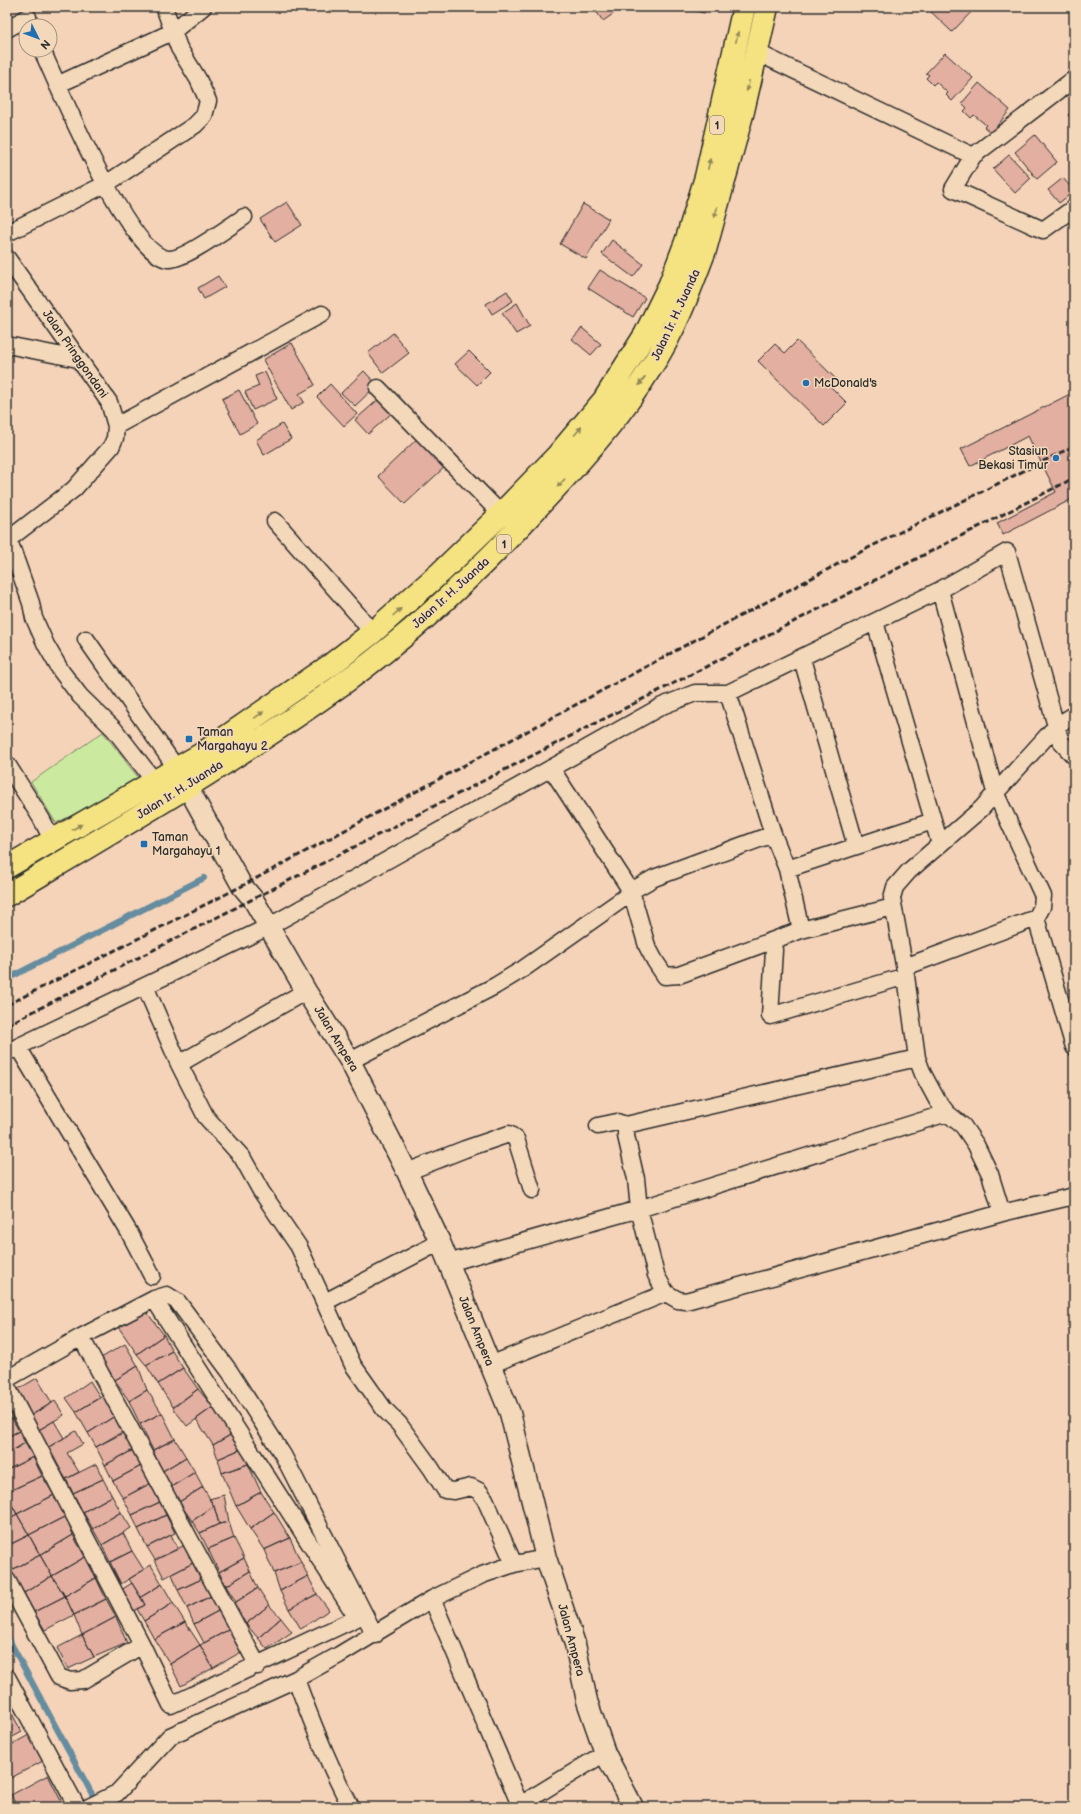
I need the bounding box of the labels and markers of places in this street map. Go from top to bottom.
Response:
place label: McDonald's [814,376,877,391]
marker: McDonald's [801,378,811,388]
place label: Stasiun Bekasi Timur [978,444,1049,473]
marker: Stasiun Bekasi Timur [1051,453,1061,463]
place label: Taman Margahayu 2 [197,725,268,754]
marker: Taman Margahayu 2 [184,734,194,744]
place label: Taman Margahayu 1 [152,830,220,859]
marker: Taman Margahayu 1 [139,839,149,849]

